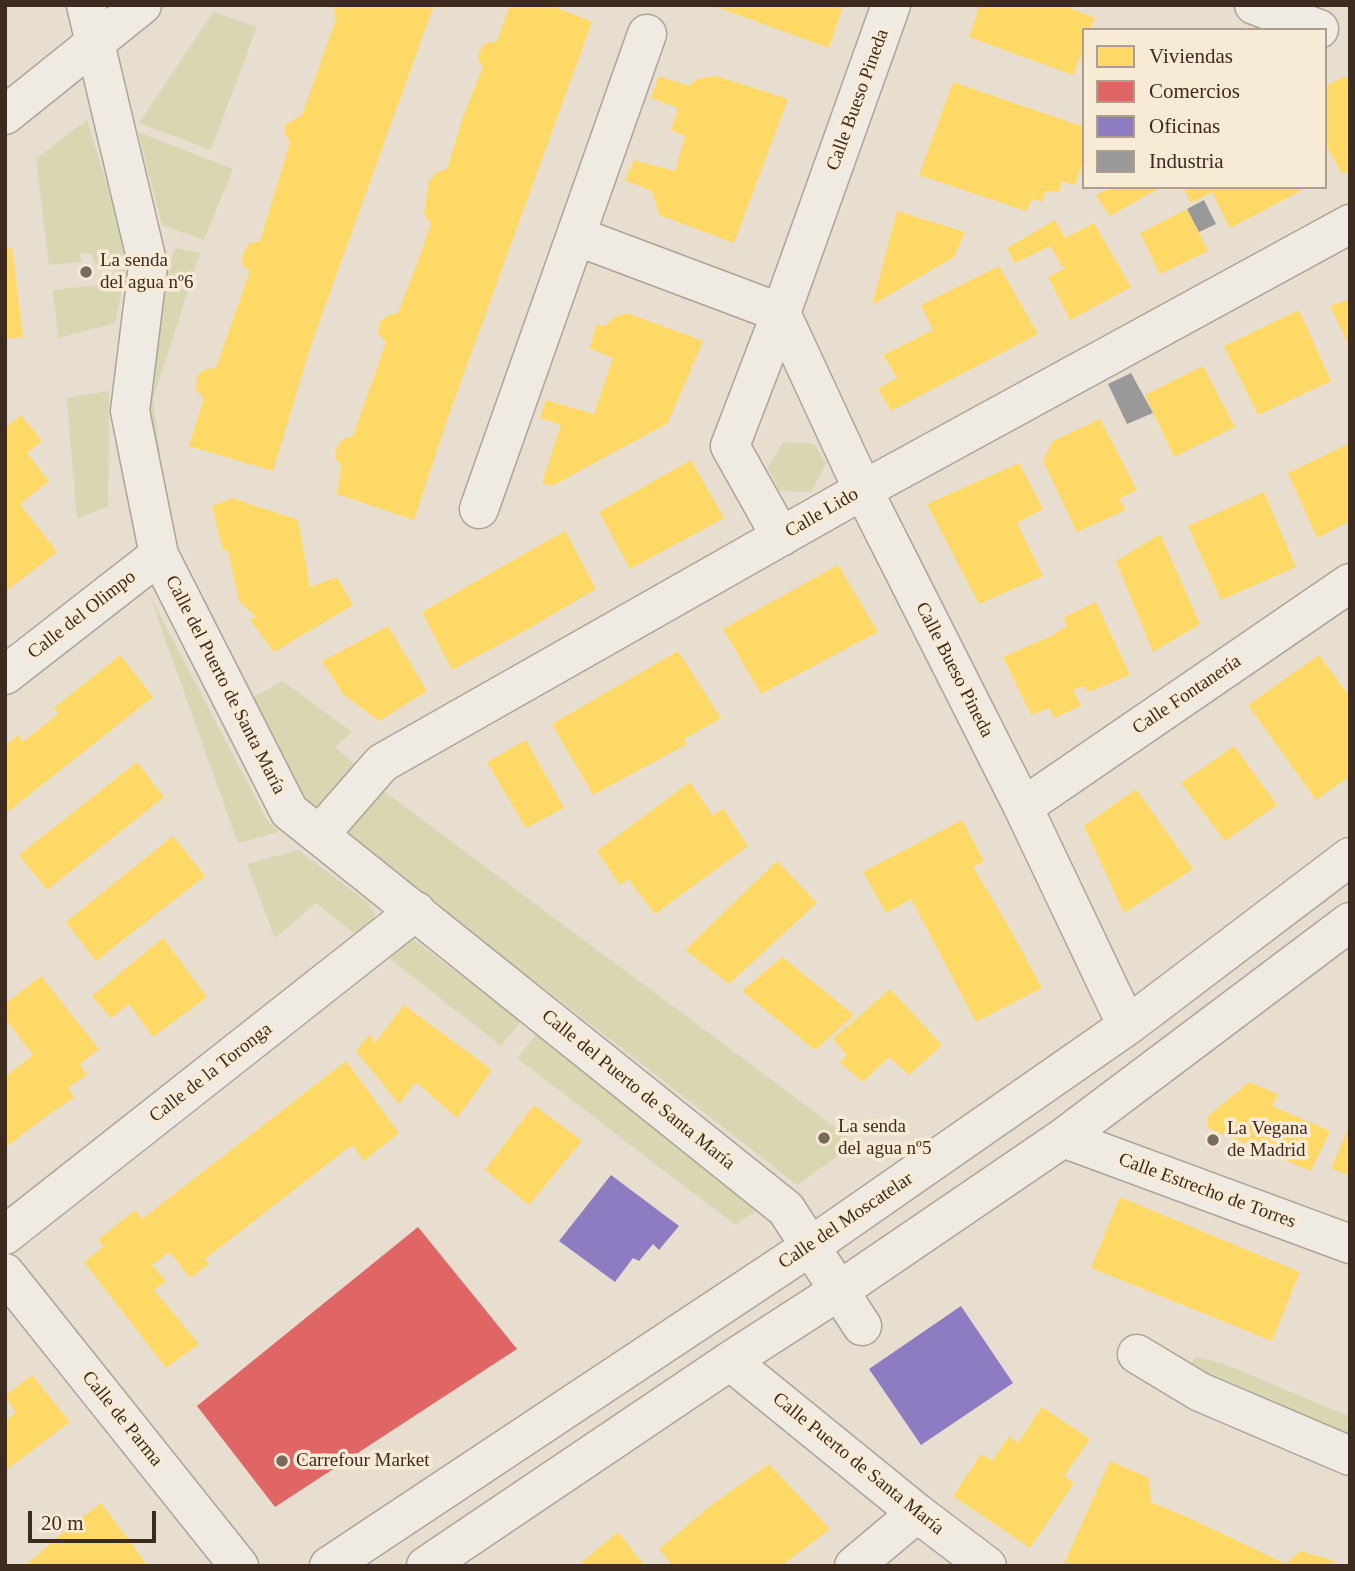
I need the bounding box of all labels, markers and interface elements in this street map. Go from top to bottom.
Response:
street label: Calle Bueso Pineda [822,26,894,174]
legend [1082,28,1327,189]
text: Viviendas [1149,44,1233,68]
text: Comercios [1149,79,1240,103]
text: Oficinas [1149,114,1220,138]
text: Industria [1149,149,1224,173]
place label: La senda del agua nº6 [100,250,193,294]
marker: La senda del agua nº6 [78,264,94,280]
street label: Calle Lido [781,483,863,543]
street label: Calle del Olimpo [23,566,141,664]
street label: Calle del Puerto de Santa María [160,572,290,798]
street label: Calle Bueso Pineda [910,599,998,741]
street label: Calle Fontanería [1128,650,1246,740]
street label: Calle del Puerto de Santa María [537,1005,739,1175]
street label: Calle de la Toronga [145,1018,277,1128]
place label: La senda del agua nº5 [838,1116,931,1160]
place label: La Vegana de Madrid [1227,1118,1308,1162]
marker: La senda del agua nº5 [816,1130,832,1146]
marker: La Vegana de Madrid [1205,1132,1221,1148]
street label: Calle Estrecho de Torres [1115,1148,1299,1234]
street label: Calle del Moscatelar [774,1168,918,1274]
street label: Calle de Parma [77,1367,167,1471]
street label: Calle Puerto de Santa María [768,1388,948,1540]
place label: Carrefour Market [296,1450,429,1472]
marker: Carrefour Market [274,1453,290,1469]
scale bar [32,1498,159,1542]
text: 20 m [41,1511,84,1535]

